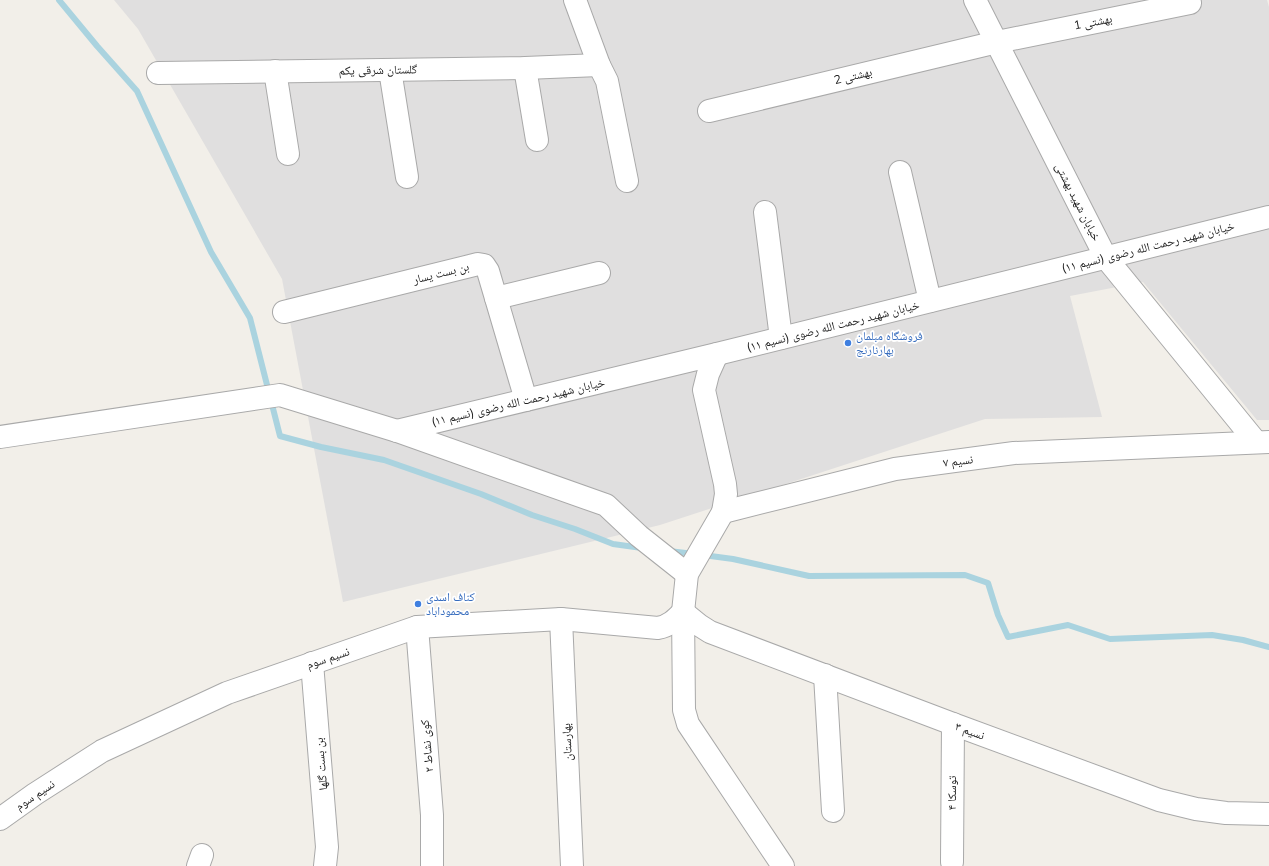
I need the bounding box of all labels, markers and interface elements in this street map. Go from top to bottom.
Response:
street label: بهشتی 1 [1072,10,1114,34]
street label: گلستان شرقی یکم [339,61,417,79]
street label: بهشتی 2 [832,64,874,88]
street label: خیابان شهید بهشتی [1051,160,1105,244]
street label: خیابان شهید رحمت الله رضوی (نسیم ۱۱) [1060,218,1236,276]
street label: بن بست یسار [410,258,471,288]
street label: خیابان شهید رحمت الله رضوی (نسیم ۱۱) [745,297,921,355]
place label: فروشگاه مبلمان بهارنارنج [856,328,923,358]
marker: فروشگاه مبلمان بهارنارنج [843,338,853,348]
street label: خیابان شهید رحمت الله رضوی (نسیم ۱۱) [430,374,607,430]
street label: نسیم ۷ [942,451,974,471]
place label: کناف اسدی محموداباد [426,589,475,619]
marker: کناف اسدی محموداباد [413,599,423,609]
street label: نسیم سوم [304,643,352,673]
street label: نسیم ۳ [953,718,987,744]
street label: کوی نشاط ۲ [417,719,437,773]
street label: بهارستان [558,723,576,761]
street label: بن بست گلها [311,737,331,791]
street label: توسکا ۴ [944,775,960,810]
street label: نسیم سوم [12,776,58,814]

